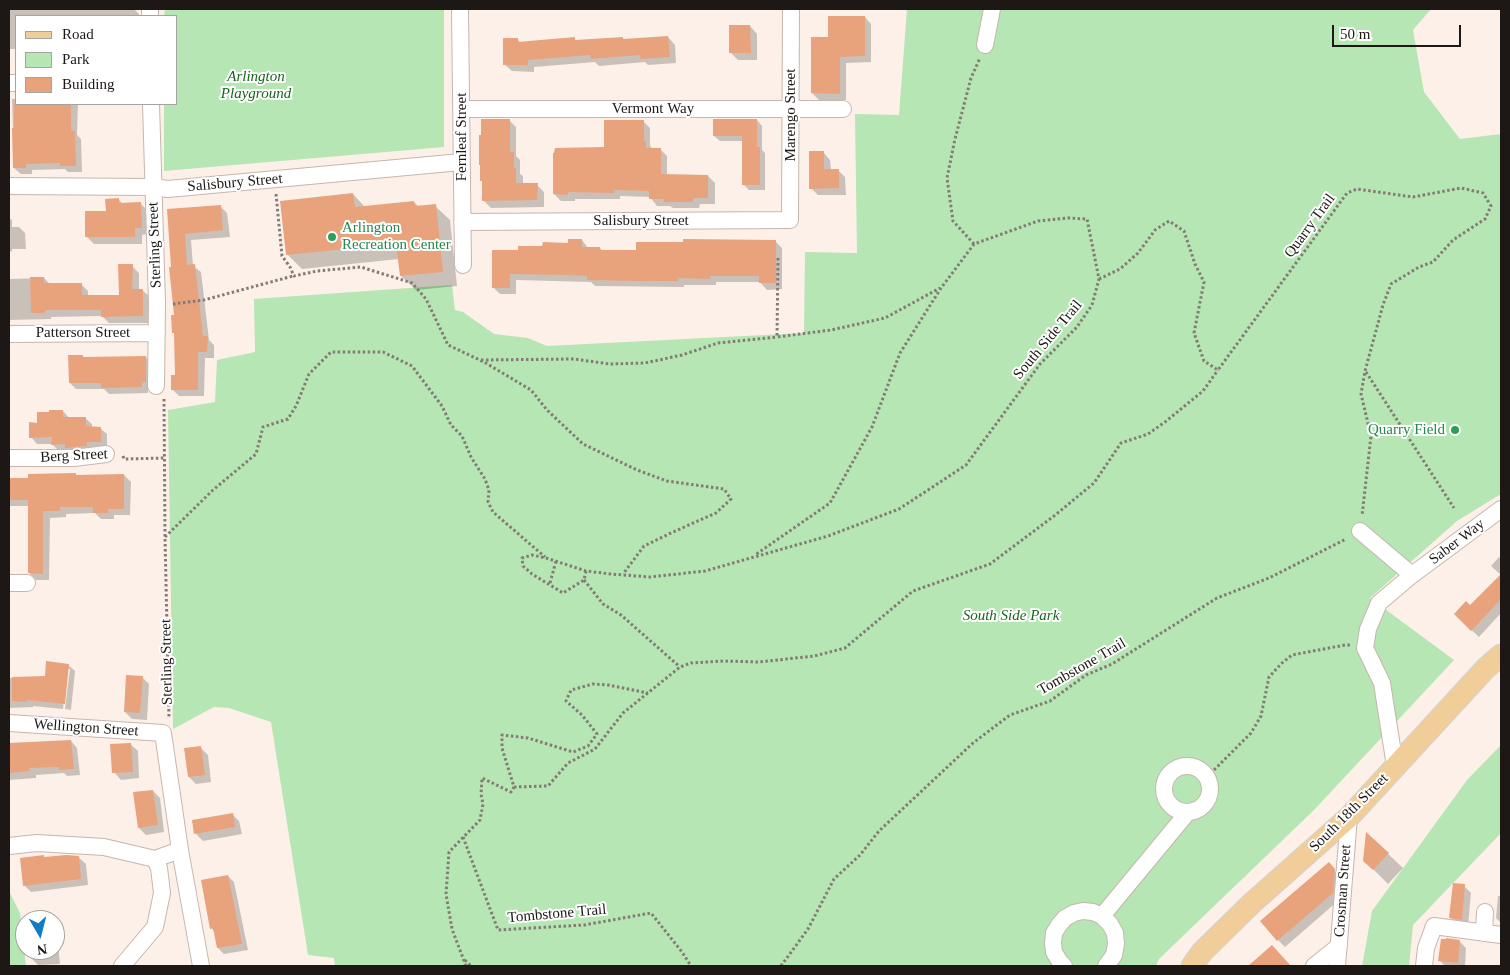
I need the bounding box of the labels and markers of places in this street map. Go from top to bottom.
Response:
place label: Arlington Recreation Center [342,219,451,254]
marker: Arlington Recreation Center [326,231,338,243]
place label: Quarry Field [1368,421,1445,439]
marker: Quarry Field [1449,424,1461,436]

